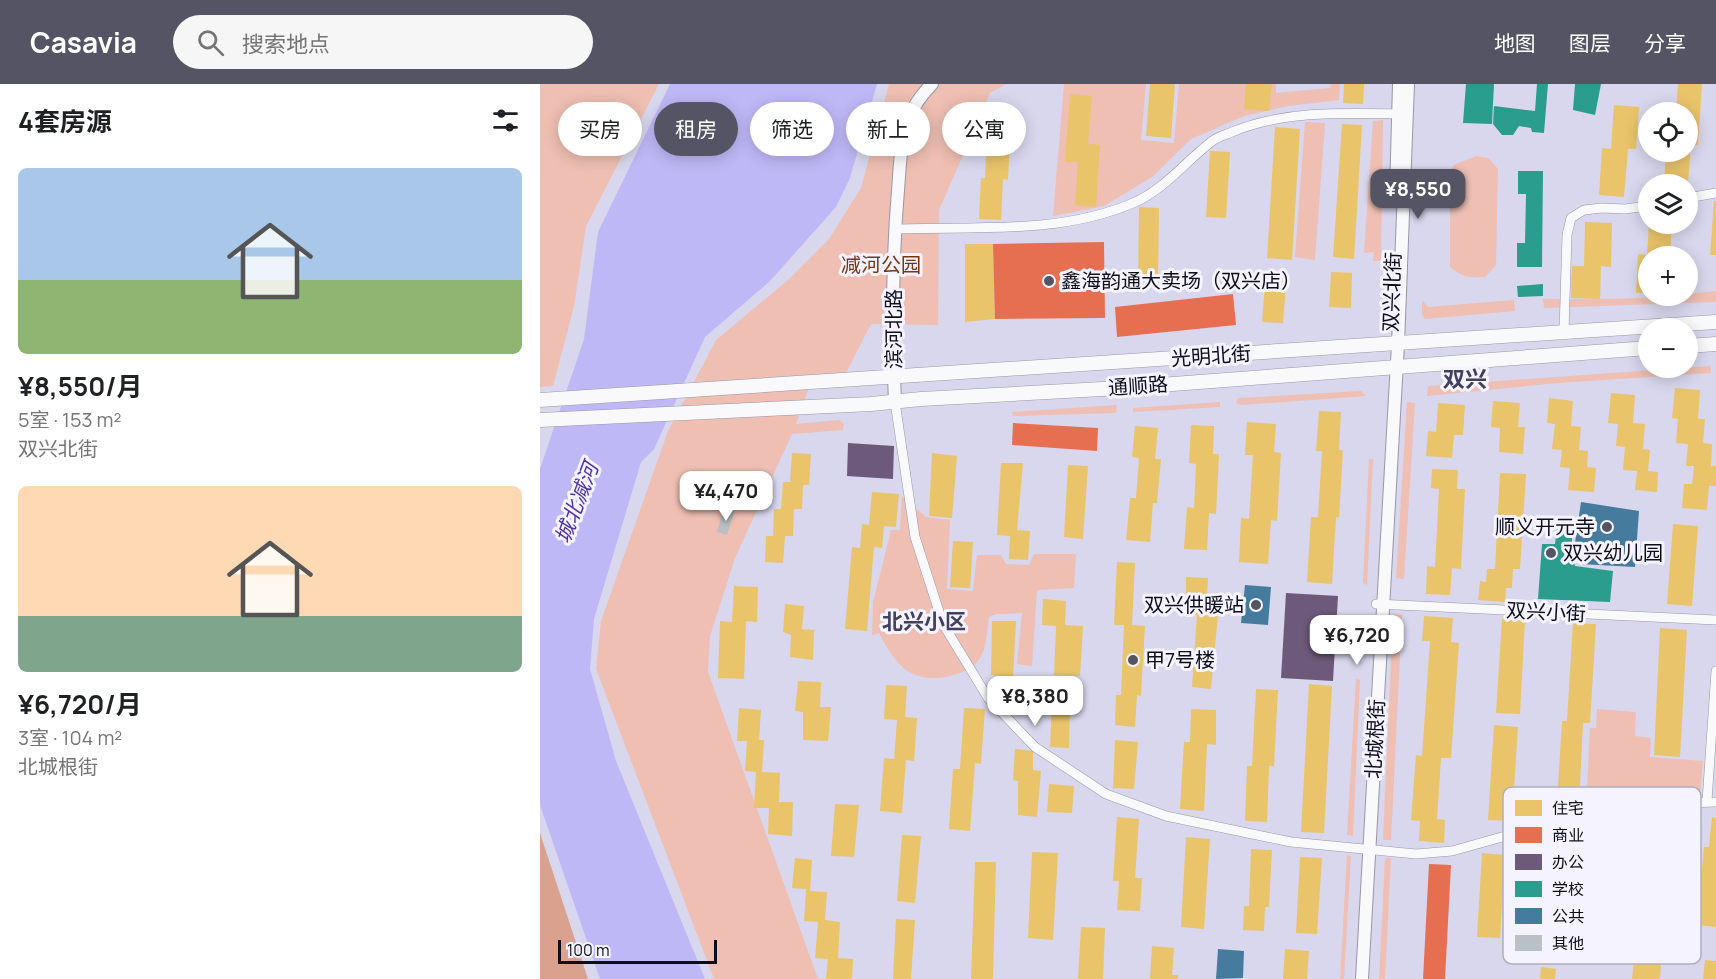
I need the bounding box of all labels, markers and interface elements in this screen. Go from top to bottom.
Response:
search box [173,15,593,69]
text: Casavia [30,23,137,61]
icon: search [194,26,227,59]
text: 搜索地点 [242,29,330,59]
text: 地图 [1494,29,1536,57]
text: 图层 [1569,29,1611,57]
text: 分享 [1644,29,1686,57]
chip: 买房 [558,102,642,156]
chip: 租房 [654,102,738,156]
chip: 筛选 [750,102,834,156]
chip: 新上 [846,102,930,156]
chip: 公寓 [942,102,1026,156]
map controls [1638,102,1698,378]
button: locate [1638,102,1698,162]
text: 4套房源 [18,103,112,139]
icon: filters [489,104,522,137]
pin: ¥8,550 [1369,169,1467,220]
button: layers [1638,174,1698,234]
text: ¥8,550 [1384,175,1452,202]
icon: home [216,207,324,315]
button: + [1638,246,1698,306]
park label: 减河公园 [841,251,921,278]
street label: 双兴北街 [1377,252,1406,332]
place label: 鑫海韵通大卖场（双兴店） [1061,267,1301,294]
marker: 鑫海韵通大卖场（双兴店） [1042,274,1056,288]
street label: 滨河北路 [880,289,907,369]
button: − [1638,318,1698,378]
street label: 光明北街 [1170,339,1252,372]
district label: 双兴 [1443,364,1487,394]
text: ¥8,550/月 [18,368,143,404]
street label: 通顺路 [1107,370,1169,401]
text: 5室 · 153 m² [18,406,121,433]
text: 双兴北街 [18,435,98,462]
water label: 城北减河 [548,455,606,547]
pin: ¥4,470 [677,471,775,522]
text: ¥4,470 [694,477,758,504]
place label: 顺义开元寺 [1495,513,1595,540]
marker: 顺义开元寺 [1600,520,1614,534]
icon: home [216,525,324,633]
place label: 双兴幼儿园 [1563,539,1663,566]
marker: 双兴幼儿园 [1544,546,1558,560]
place label: 双兴供暖站 [1144,591,1244,618]
street label: 双兴小街 [1505,596,1587,627]
marker: 双兴供暖站 [1249,598,1263,612]
district label: 北兴小区 [882,607,966,635]
pin: ¥6,720 [1308,615,1406,666]
text: ¥6,720 [1324,621,1390,648]
place label: 甲7号楼 [1145,646,1215,673]
marker: 甲7号楼 [1126,653,1140,667]
pin: ¥8,380 [986,676,1084,727]
text: ¥8,380 [1001,682,1069,709]
text: ¥6,720/月 [18,686,142,722]
street label: 北城根街 [1359,698,1390,780]
text: 3室 · 104 m² [18,724,122,751]
text: 北城根街 [18,753,98,780]
legend [1503,787,1701,964]
text: 住宅 [1552,797,1584,819]
text: 商业 [1552,824,1584,846]
text: 办公 [1552,851,1584,873]
text: 学校 [1552,878,1584,900]
text: 公共 [1552,905,1584,927]
text: 其他 [1552,932,1584,954]
scale bar [558,937,717,964]
text: 100 m [567,939,610,961]

